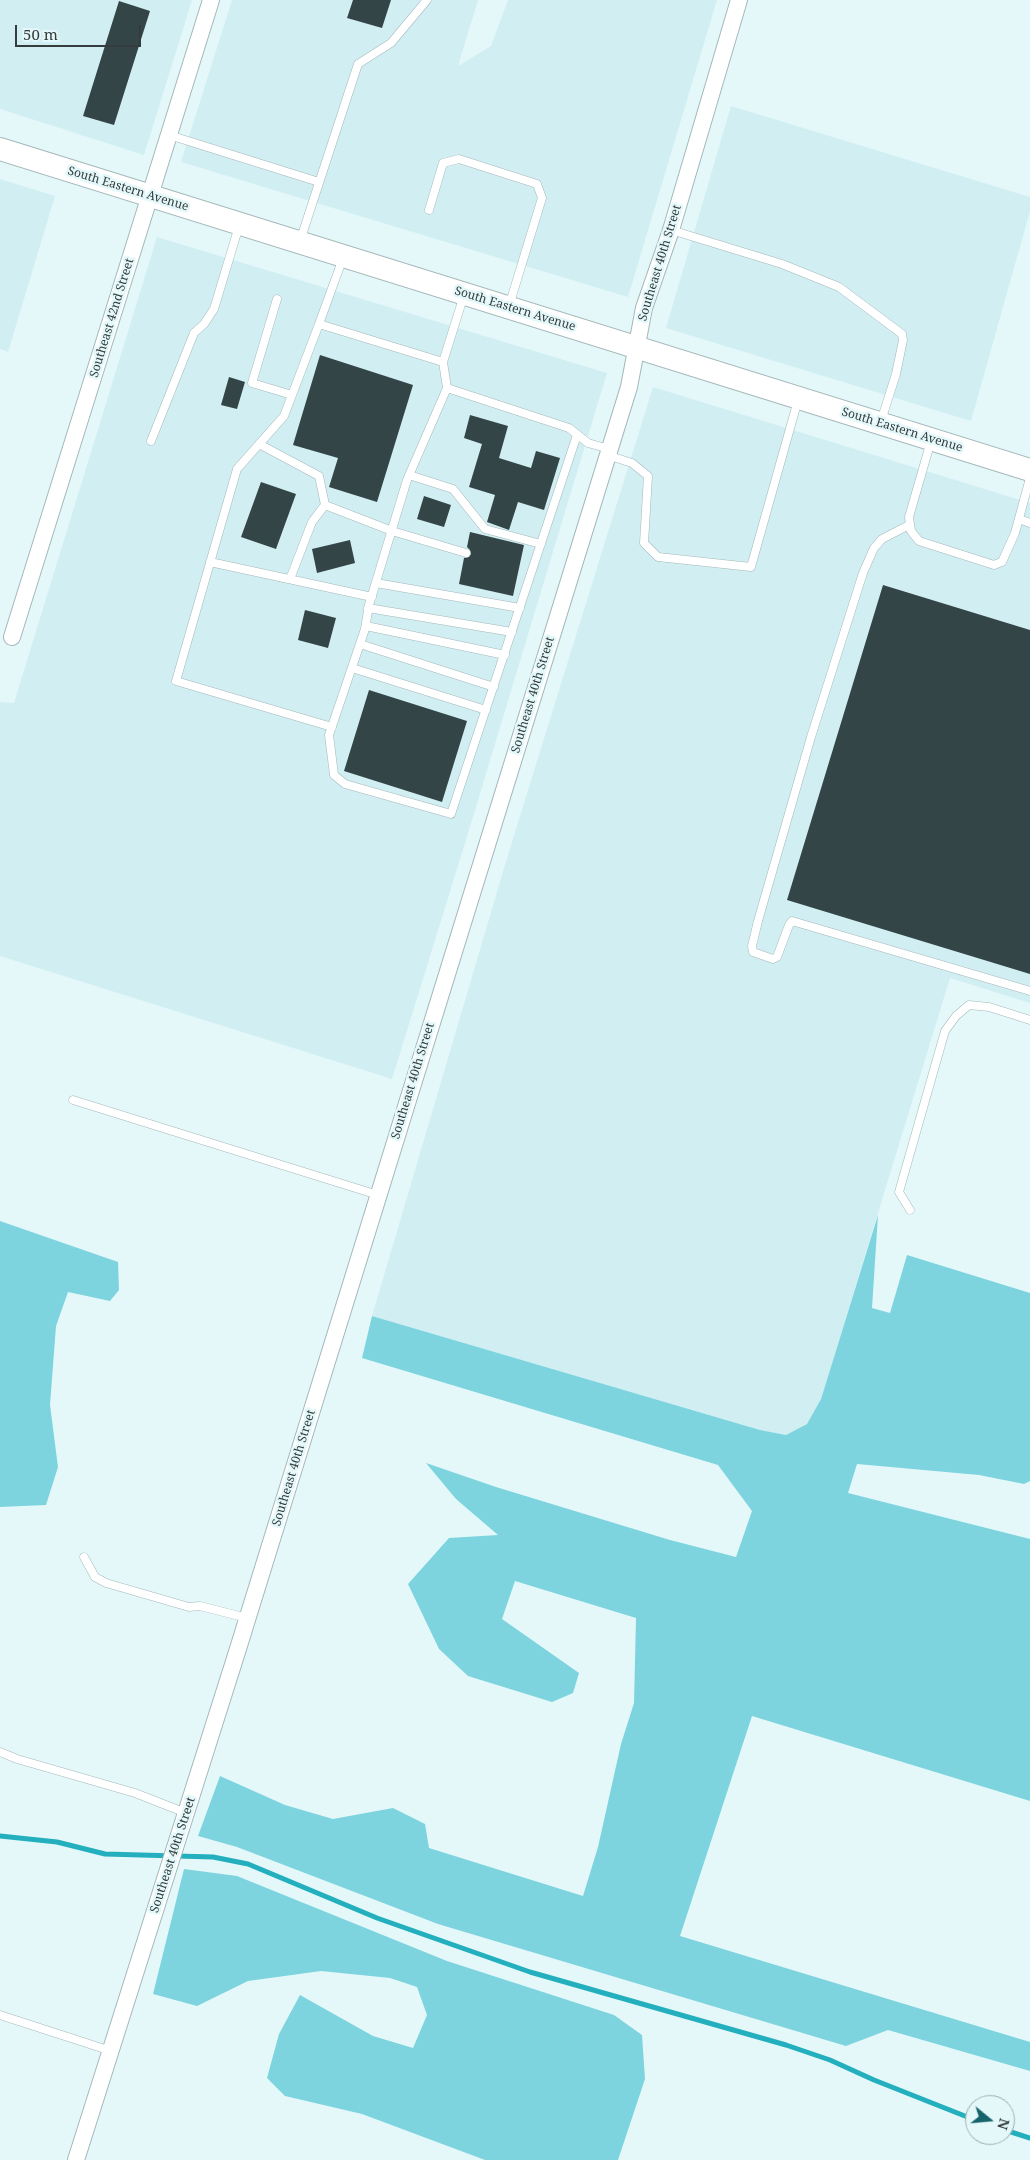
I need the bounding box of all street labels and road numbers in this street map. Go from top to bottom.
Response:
street label: South Eastern Avenue [66,164,190,214]
street label: Southeast 40th Street [635,203,685,323]
street label: Southeast 42nd Street [87,257,137,379]
street label: South Eastern Avenue [453,284,577,334]
street label: South Eastern Avenue [840,405,964,455]
street label: Southeast 40th Street [508,635,558,755]
street label: Southeast 40th Street [388,1021,438,1141]
street label: Southeast 40th Street [269,1408,319,1528]
street label: Southeast 40th Street [148,1795,198,1915]

